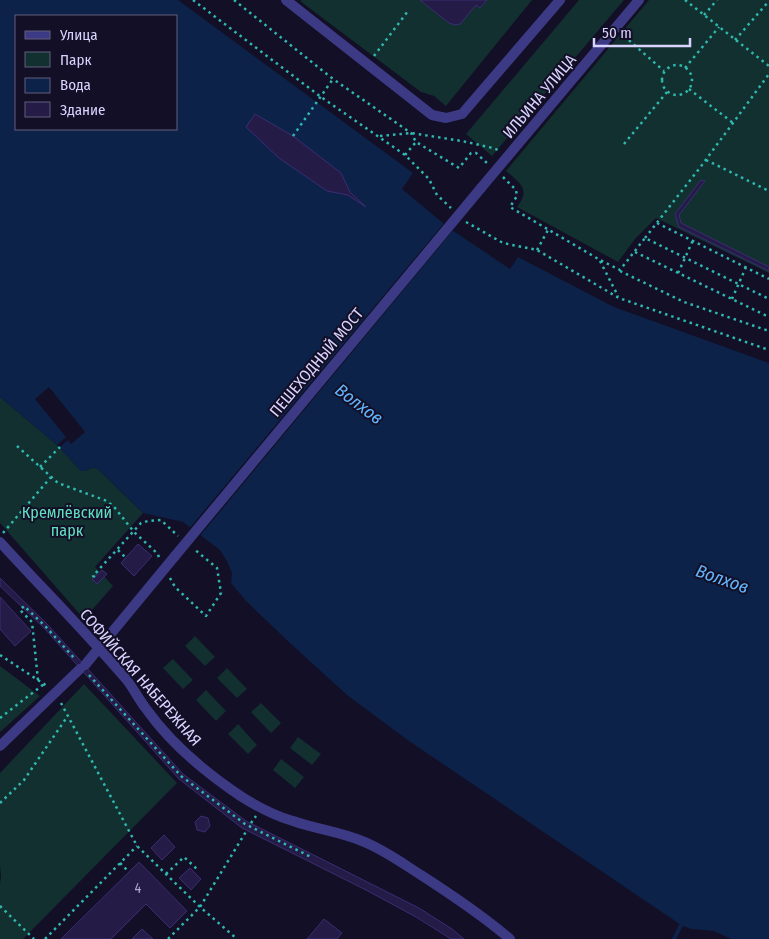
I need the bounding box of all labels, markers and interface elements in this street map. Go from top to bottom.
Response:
legend [15,15,178,130]
scale bar [594,15,690,47]
text: 50 m [602,24,632,42]
text: Улица [59,26,98,44]
street label: ИЛЬИНА УЛИЦА [499,50,580,142]
text: Парк [60,51,91,69]
text: Вода [60,76,91,94]
text: Здание [60,101,106,119]
street label: ПЕШЕХОДНЫЙ МОСТ [265,304,368,420]
water label: Волхов [331,379,387,429]
park label: Кремлёвский парк [22,503,112,540]
water label: Волхов [693,560,751,598]
street label: СОФИЙСКАЯ НАБЕРЕЖНАЯ [76,605,205,750]
house number: 4 [135,880,142,897]

